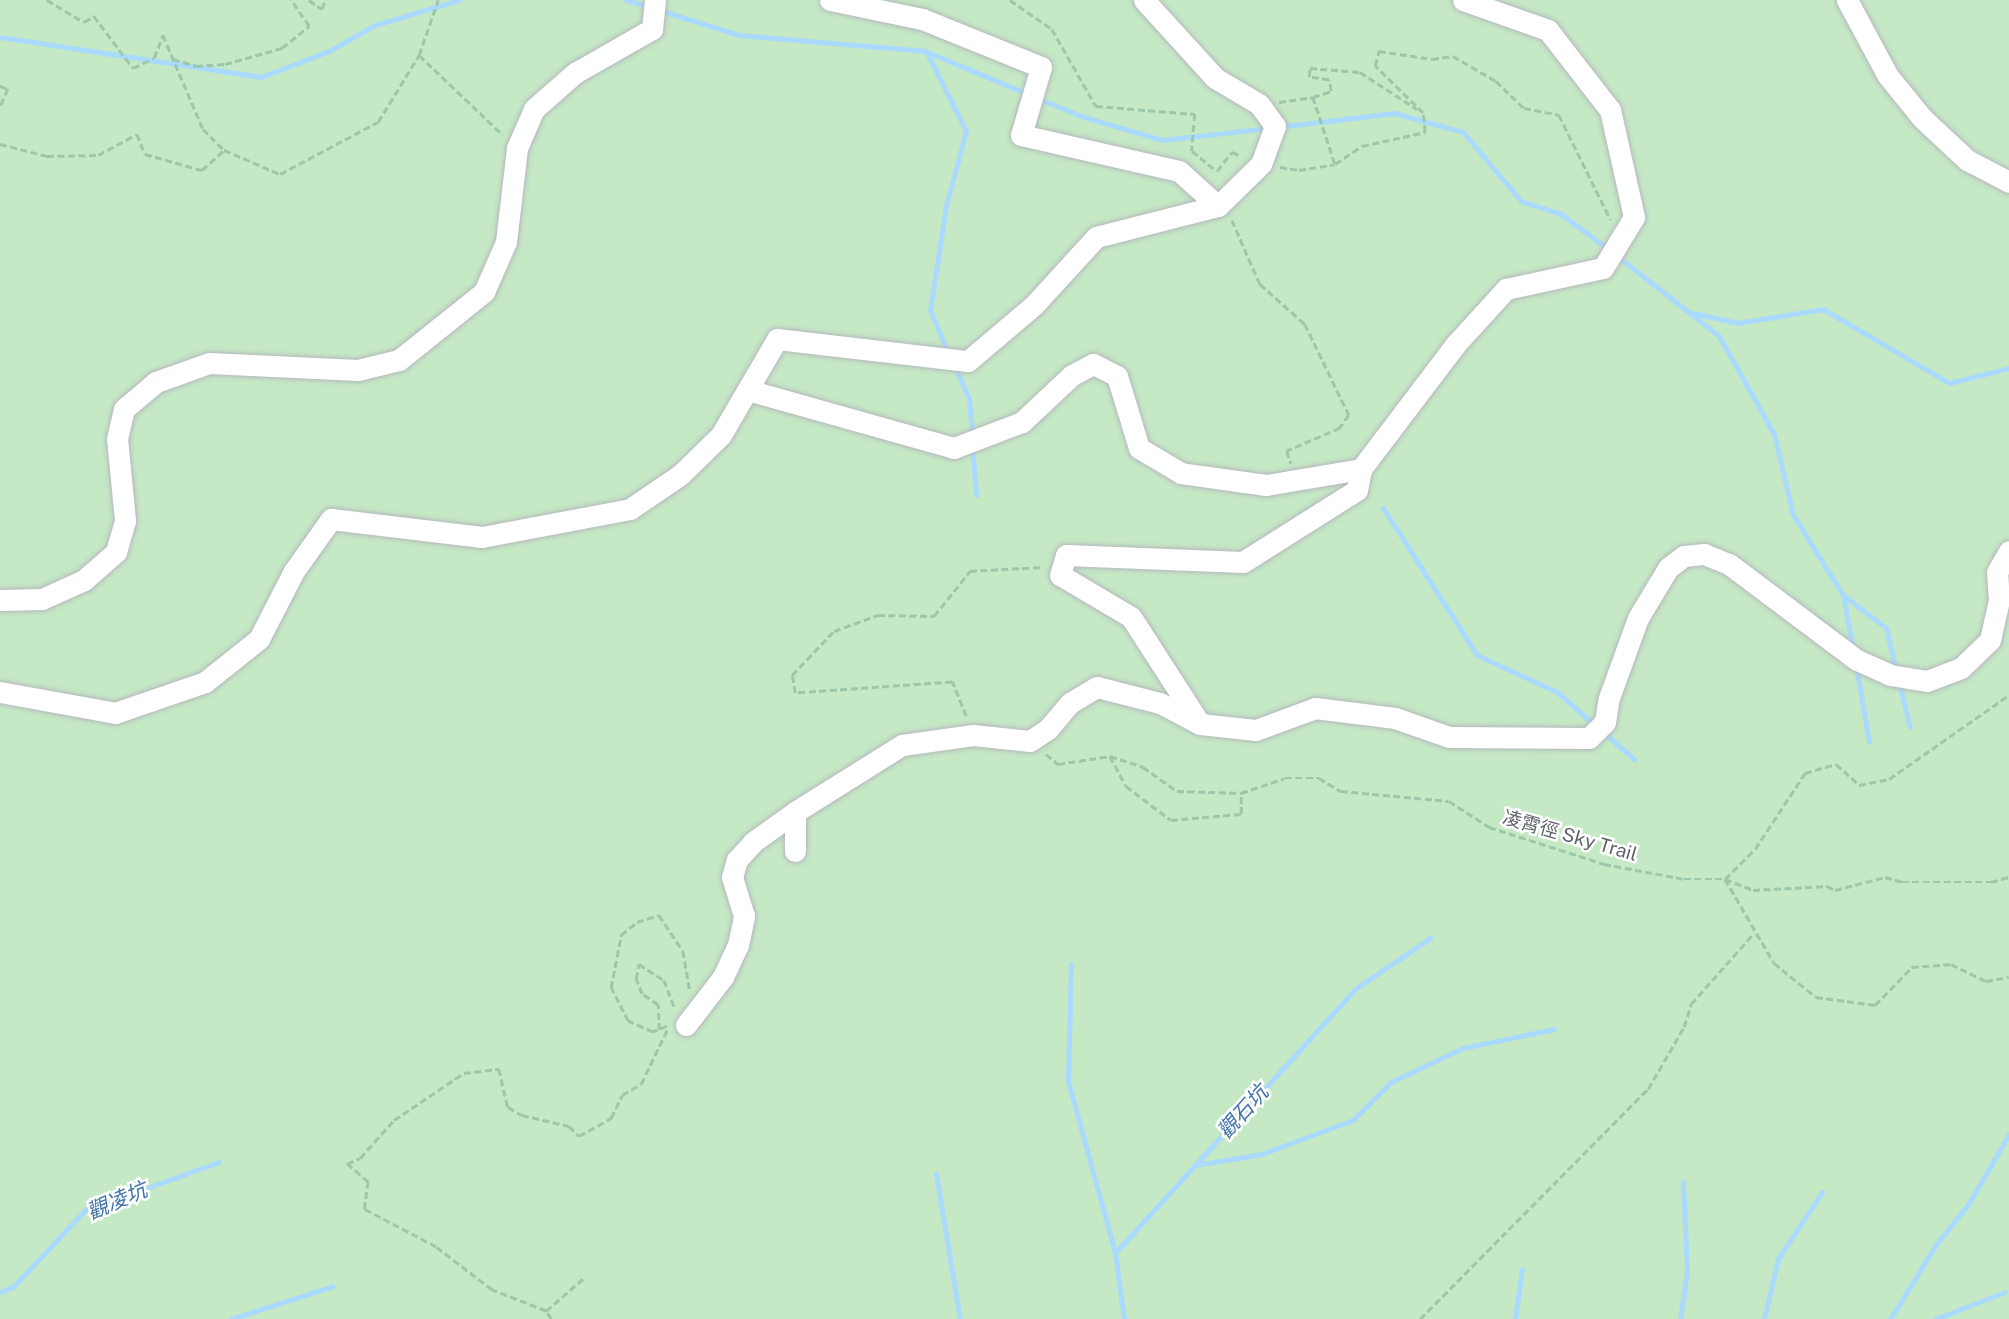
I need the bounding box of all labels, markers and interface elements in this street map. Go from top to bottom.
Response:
street label: 凌霄徑 Sky Trail [1500,806,1640,866]
water label: 觀石坑 [1213,1080,1273,1144]
water label: 觀凌坑 [83,1177,151,1225]

